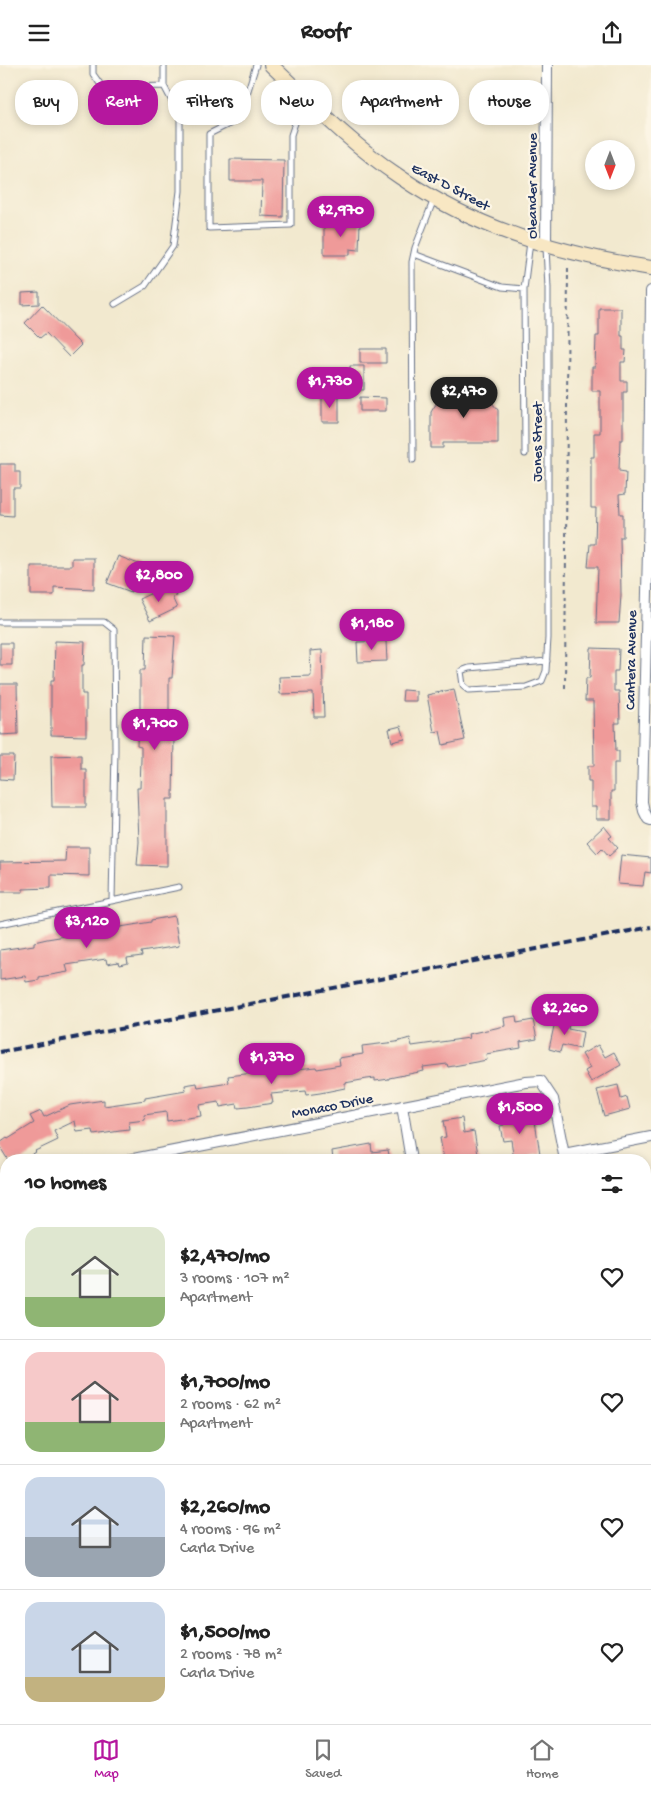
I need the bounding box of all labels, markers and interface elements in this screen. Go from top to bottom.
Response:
icon: menu [25,19,53,47]
icon: share [598,19,626,47]
text: Roofr [301,20,350,46]
chip: Buy [15,80,78,125]
chip: Rent [88,80,158,125]
chip: Filters [168,80,251,125]
chip: New [261,80,332,125]
chip: Apartment [342,80,459,125]
chip: House [469,80,549,125]
street label: Oleander Avenue [524,133,542,239]
north arrow [585,140,635,190]
map controls [585,140,635,190]
street label: East D Street [408,160,494,217]
pin: $2,970 [300,195,382,238]
text: $2,970 [318,202,364,221]
pin: $1,730 [289,367,371,409]
text: $1,730 [308,373,352,392]
pin: $2,470 [423,377,505,419]
text: $2,470 [441,383,487,402]
street label: Jones Street [529,400,547,482]
pin: $2,800 [118,561,200,603]
text: $2,800 [136,567,183,586]
pin: $1,180 [331,609,413,651]
street label: Cantera Avenue [622,610,642,710]
text: $1,180 [351,615,393,634]
pin: $1,700 [114,709,196,751]
text: $1,700 [132,715,178,734]
pin: $3,120 [46,907,128,949]
text: $3,120 [65,913,109,932]
pin: $2,260 [524,993,606,1036]
text: $2,260 [542,1000,588,1019]
pin: $1,370 [231,1043,313,1085]
text: $1,370 [250,1049,294,1068]
street label: Monaco Drive [290,1090,375,1124]
pin: $1,500 [479,1093,561,1135]
text: $1,500 [497,1099,543,1118]
icon: filters [598,1170,626,1198]
text: 10 homes [25,1172,106,1197]
text: $2,470/mo [180,1245,270,1270]
icon: home [65,1247,125,1307]
icon: heart [598,1263,626,1291]
text: 3 rooms · 107 m² [180,1270,290,1289]
text: Apartment [180,1289,252,1308]
text: $1,700/mo [180,1371,270,1396]
icon: home [65,1372,125,1432]
icon: heart [598,1388,626,1416]
text: 2 rooms · 62 m² [180,1396,281,1415]
text: Apartment [180,1415,252,1434]
text: $2,260/mo [180,1496,270,1521]
icon: home [65,1497,125,1557]
icon: heart [598,1513,626,1541]
text: 4 rooms · 96 m² [180,1521,281,1540]
text: Carla Drive [180,1540,254,1559]
text: $1,500/mo [180,1621,270,1646]
icon: home [65,1622,125,1682]
icon: heart [598,1638,626,1666]
text: 2 rooms · 78 m² [180,1646,282,1665]
text: Carla Drive [180,1665,254,1684]
tab: Map [92,1736,120,1783]
tab: Saved [305,1736,341,1783]
tab: Home [526,1736,559,1783]

